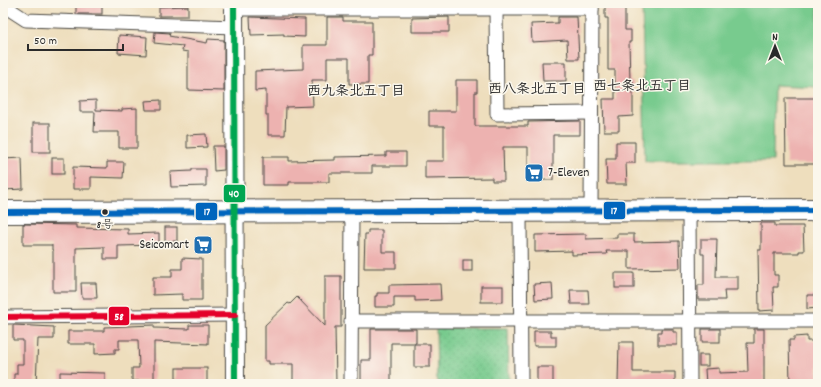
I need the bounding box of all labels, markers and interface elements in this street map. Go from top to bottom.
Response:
scale bar [28,26,123,52]
north arrow [755,26,795,66]
text: N [772,30,778,46]
text: 50 m [34,33,57,50]
district label: 西七条北五丁目 [593,77,691,97]
district label: 西八条北五丁目 [488,80,586,100]
district label: 西九条北五丁目 [307,82,405,102]
supermarket icon: 7-Eleven [523,162,545,184]
place label: 7-Eleven [548,164,589,183]
line badge: 40 [223,184,246,203]
text: 40 [229,187,239,203]
line badge: 17 [603,201,626,220]
line badge: 17 [195,202,218,221]
text: 17 [611,204,618,220]
text: 17 [204,205,211,221]
marker: 8号 [100,207,110,217]
place label: 8号 [97,217,113,234]
supermarket icon: Seicomart [192,234,214,256]
place label: Seicomart [140,236,189,255]
line badge: 58 [108,306,130,326]
text: 58 [114,310,124,326]

